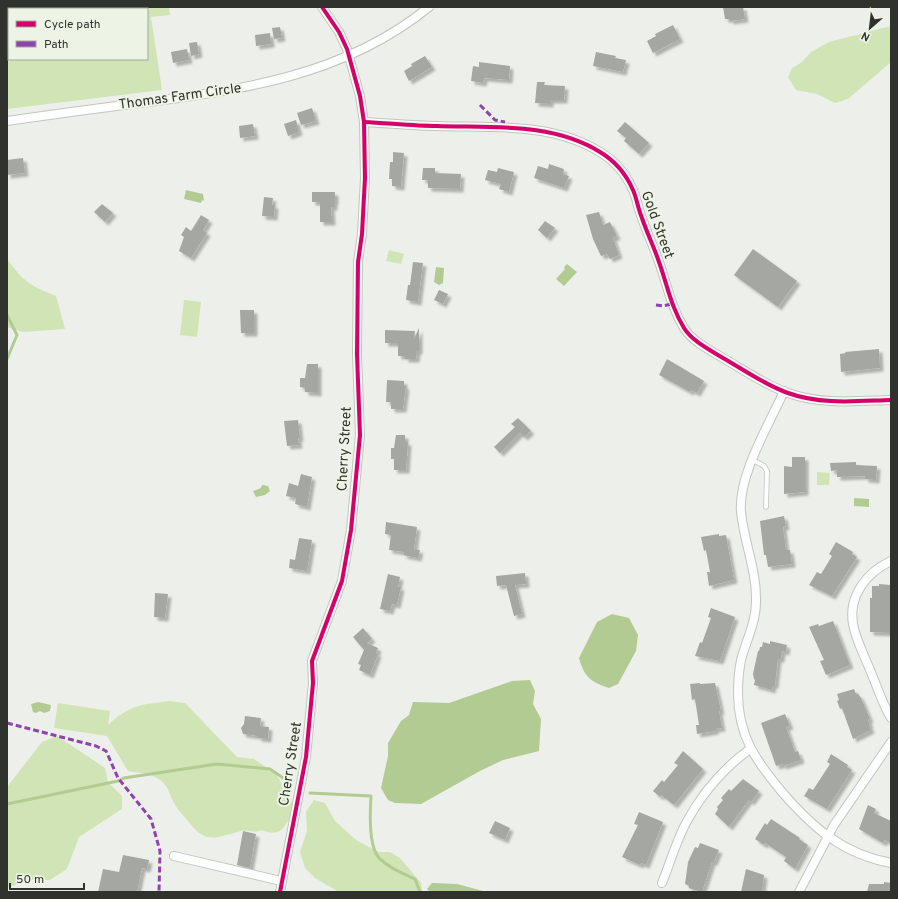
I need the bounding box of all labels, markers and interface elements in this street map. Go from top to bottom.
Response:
legend [8,8,148,60]
north arrow [850,8,890,48]
text: Cycle path [44,17,101,33]
text: N [859,28,873,44]
text: Path [44,37,69,53]
street label: Thomas Farm Circle [117,80,243,114]
street label: Gold Street [637,189,677,261]
street label: Cherry Street [334,406,356,492]
street label: Cherry Street [276,721,306,807]
scale bar [10,865,84,891]
text: 50 m [16,872,44,888]

